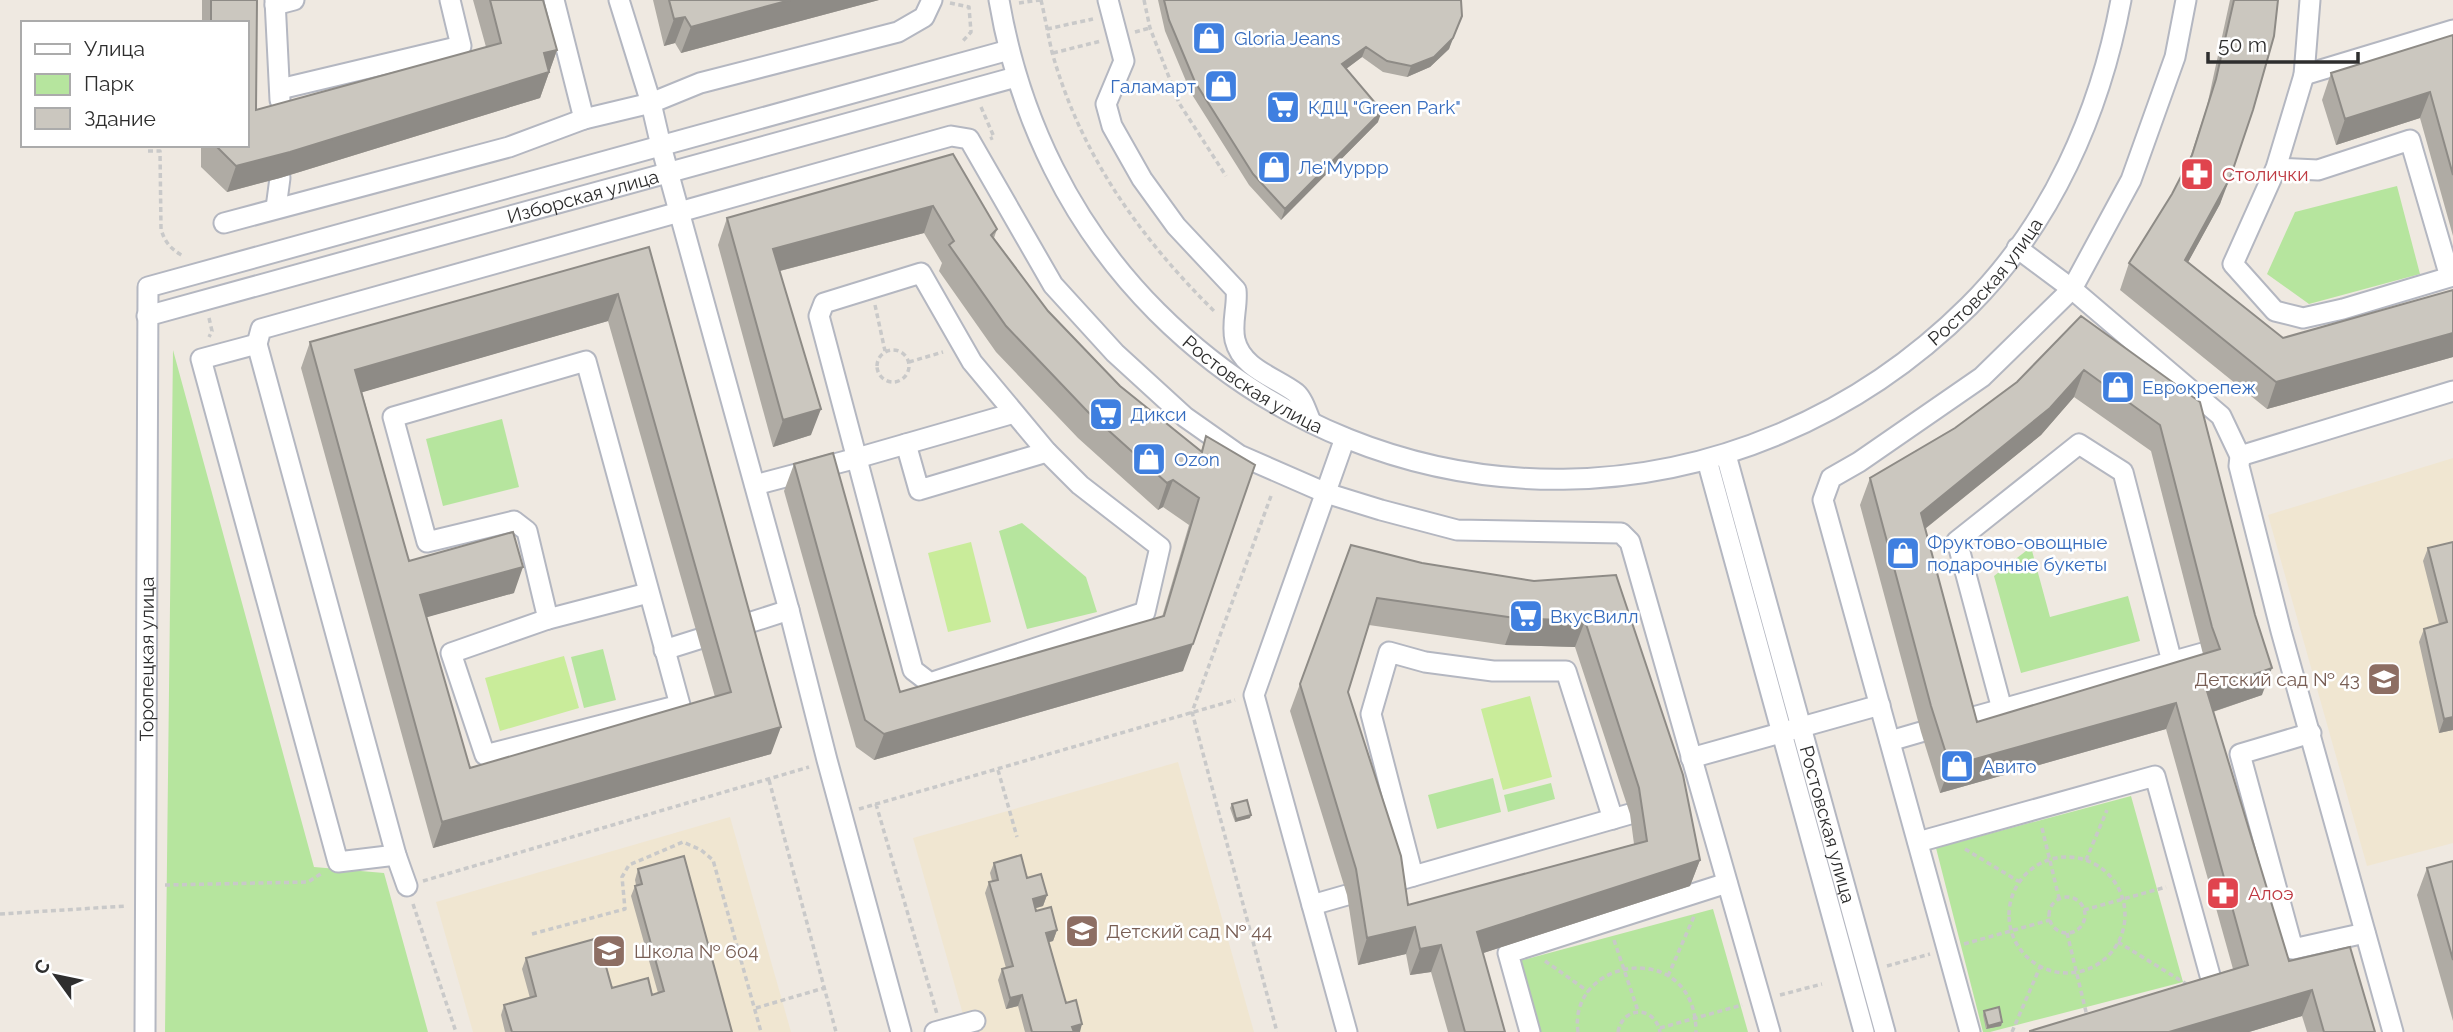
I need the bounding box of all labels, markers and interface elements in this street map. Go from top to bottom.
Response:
shop icon: Gloria Jeans [1190,19,1228,57]
legend [21,21,248,147]
scale bar [2208,21,2358,65]
place label: Gloria Jeans [1234,27,1340,49]
text: 50 m [2218,32,2267,57]
text: Улица [84,36,145,61]
shop icon: Галамарт [1202,67,1240,105]
text: Парк [84,71,134,96]
place label: Галамарт [1110,75,1196,97]
supermarket icon: КДЦ "Green Park" [1264,88,1302,126]
place label: КДЦ "Green Park" [1308,96,1461,118]
text: Здание [84,106,156,131]
shop icon: Ле'Муррр [1255,148,1293,186]
pharmacy icon: Столички [2178,155,2216,193]
place label: Ле'Муррр [1298,156,1389,178]
place label: Столички [2222,163,2308,185]
street label: Изборская улица [504,165,661,227]
street label: Ростовская улица [1923,214,2047,350]
street label: Ростовская улица [1179,331,1326,437]
shop icon: Еврокрепеж [2099,368,2137,406]
place label: Еврокрепеж [2142,376,2256,398]
supermarket icon: Дикси [1087,395,1125,433]
place label: Дикси [1130,403,1187,425]
shop icon: Ozon [1130,440,1168,478]
place label: Ozon [1174,448,1220,470]
place label: Фруктово-овощные подарочные букеты [1927,531,2107,575]
shop icon: Фруктово-овощные подарочные букеты [1884,534,1922,572]
street label: Торопецкая улица [135,576,158,742]
supermarket icon: ВкусВилл [1507,597,1545,635]
place label: ВкусВилл [1550,605,1638,627]
school or university icon: Детский сад № 43 [2365,660,2403,698]
place label: Детский сад № 43 [2194,668,2360,690]
street label: Ростовская улица [1796,743,1860,906]
shop icon: Авито [1938,747,1976,785]
place label: Авито [1982,755,2037,777]
pharmacy icon: Алоэ [2204,874,2242,912]
place label: Алоэ [2248,882,2294,904]
school or university icon: Детский сад № 44 [1063,912,1101,950]
place label: Детский сад № 44 [1106,920,1272,942]
school or university icon: Школа № 604 [590,932,628,970]
place label: Школа № 604 [634,940,759,962]
north arrow [21,941,91,1011]
text: С [29,955,55,978]

